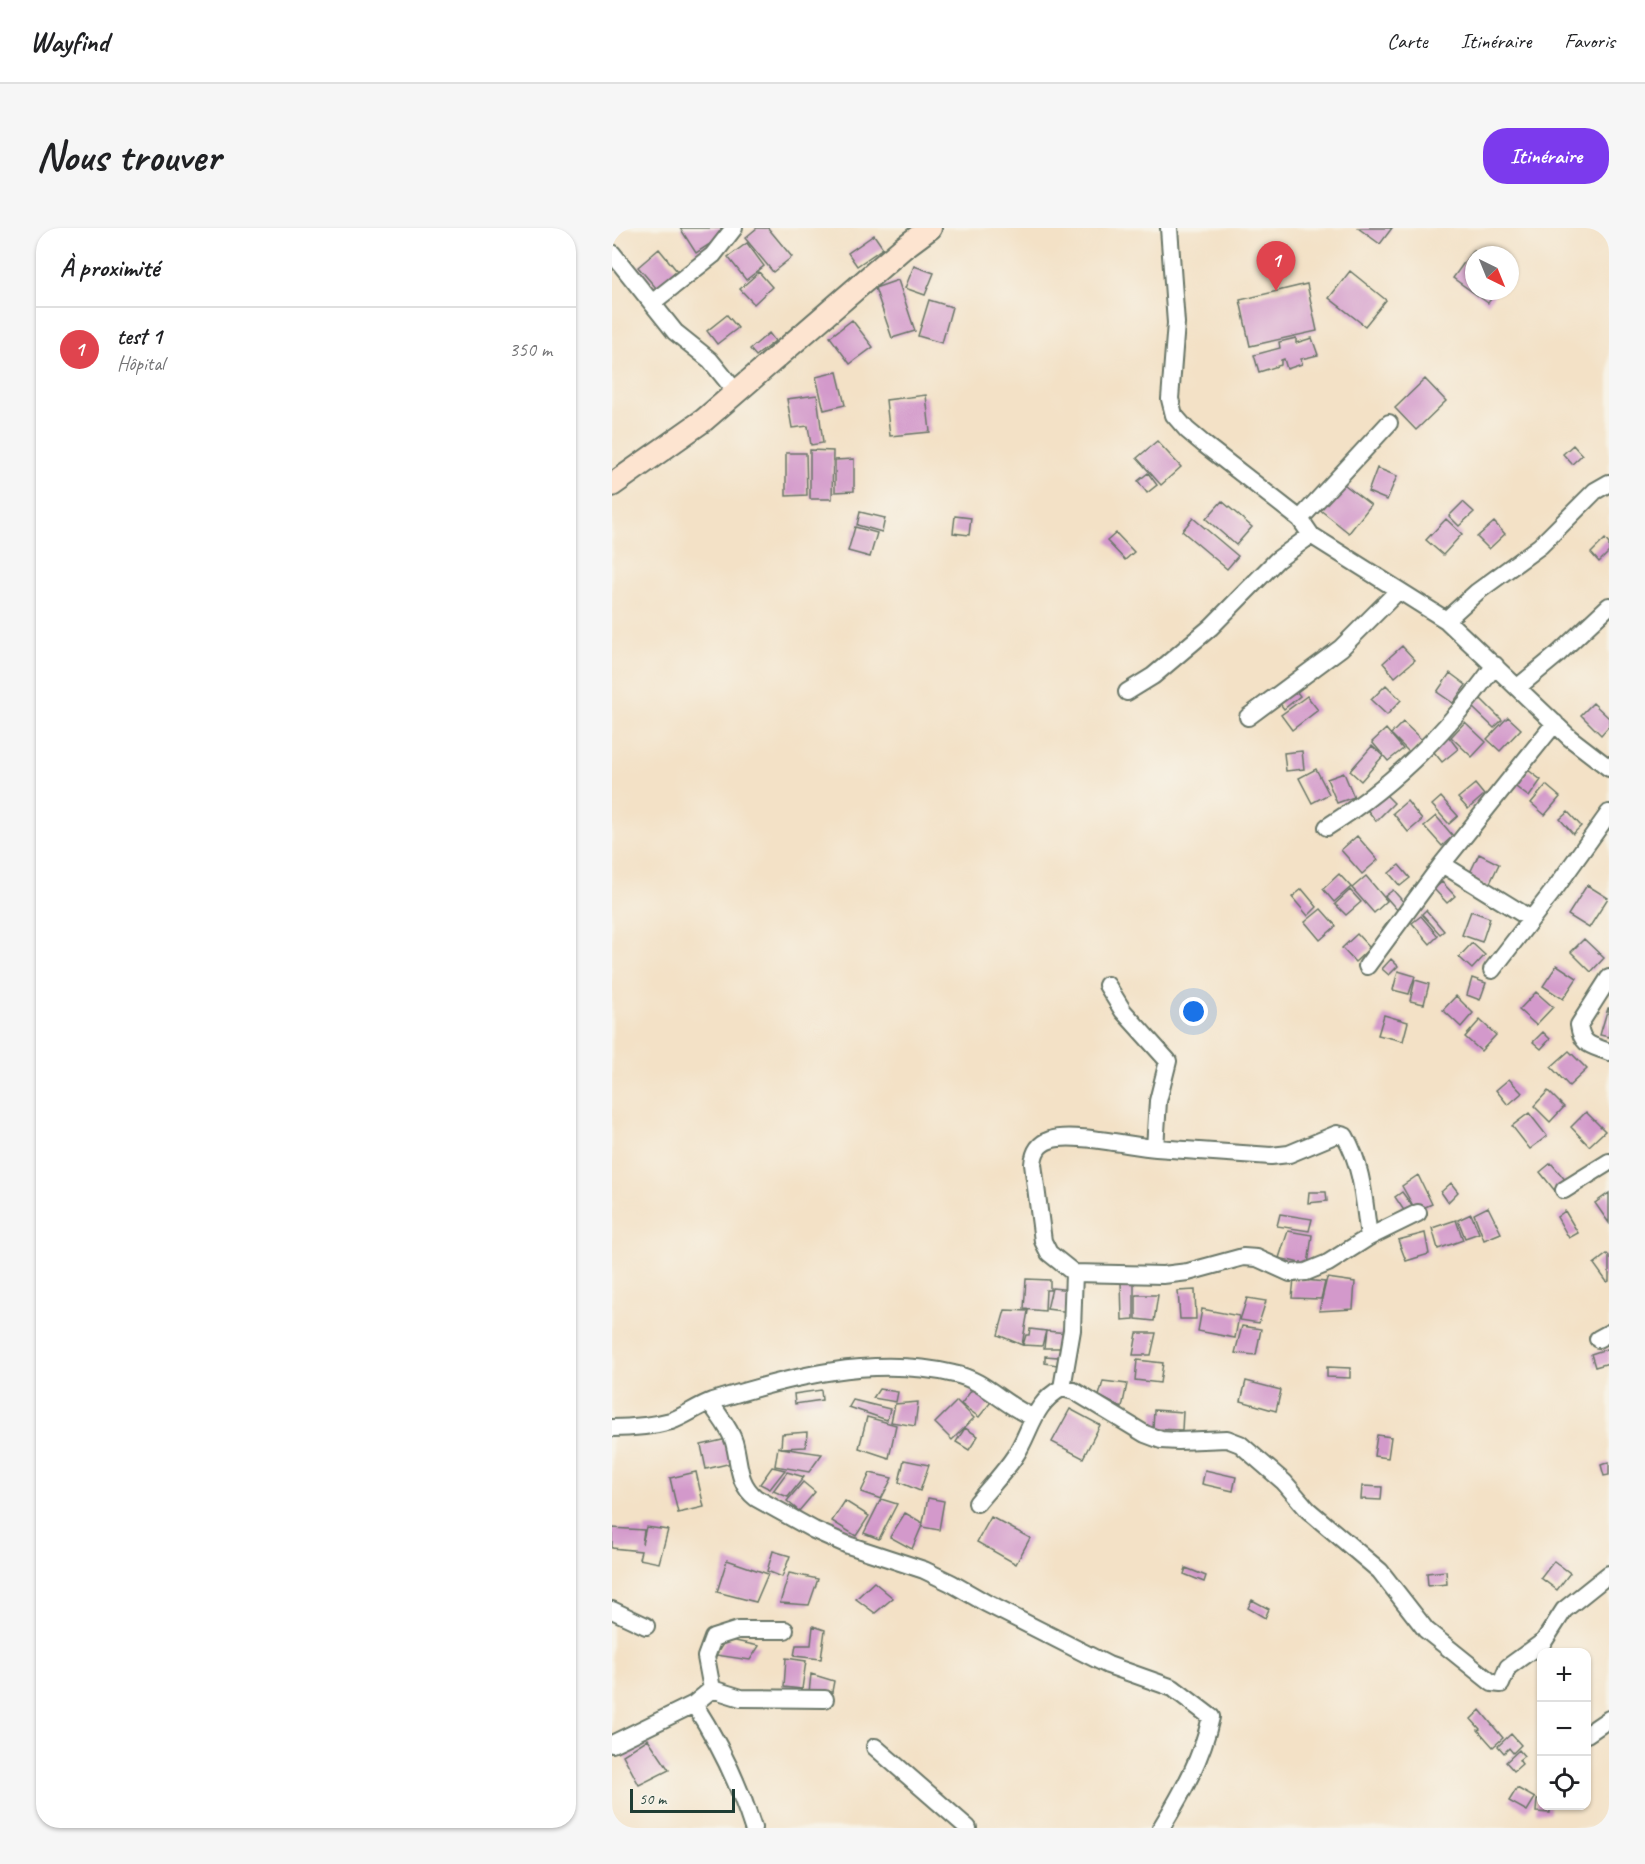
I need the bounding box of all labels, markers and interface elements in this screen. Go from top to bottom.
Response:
text: Wayfind [30,24,109,59]
text: Carte [1387,28,1428,54]
text: Itinéraire [1461,28,1531,54]
text: Favoris [1564,28,1615,54]
button: Itinéraire [1483,128,1609,184]
text: Nous trouver [36,130,220,183]
pin: 1 [1256,242,1296,291]
north arrow [1465,246,1519,300]
text: À proximité [60,251,159,284]
text: test 1 [117,323,162,351]
text: 1 [75,337,84,362]
text: 350 m [509,337,552,362]
text: Hôpital [117,351,165,376]
your location [1179,997,1208,1026]
map controls [1537,1648,1591,1810]
button: + [1537,1648,1591,1702]
button: − [1537,1702,1591,1756]
button: locate [1537,1756,1591,1810]
scale bar [630,1786,735,1814]
text: 50 m [639,1789,666,1809]

